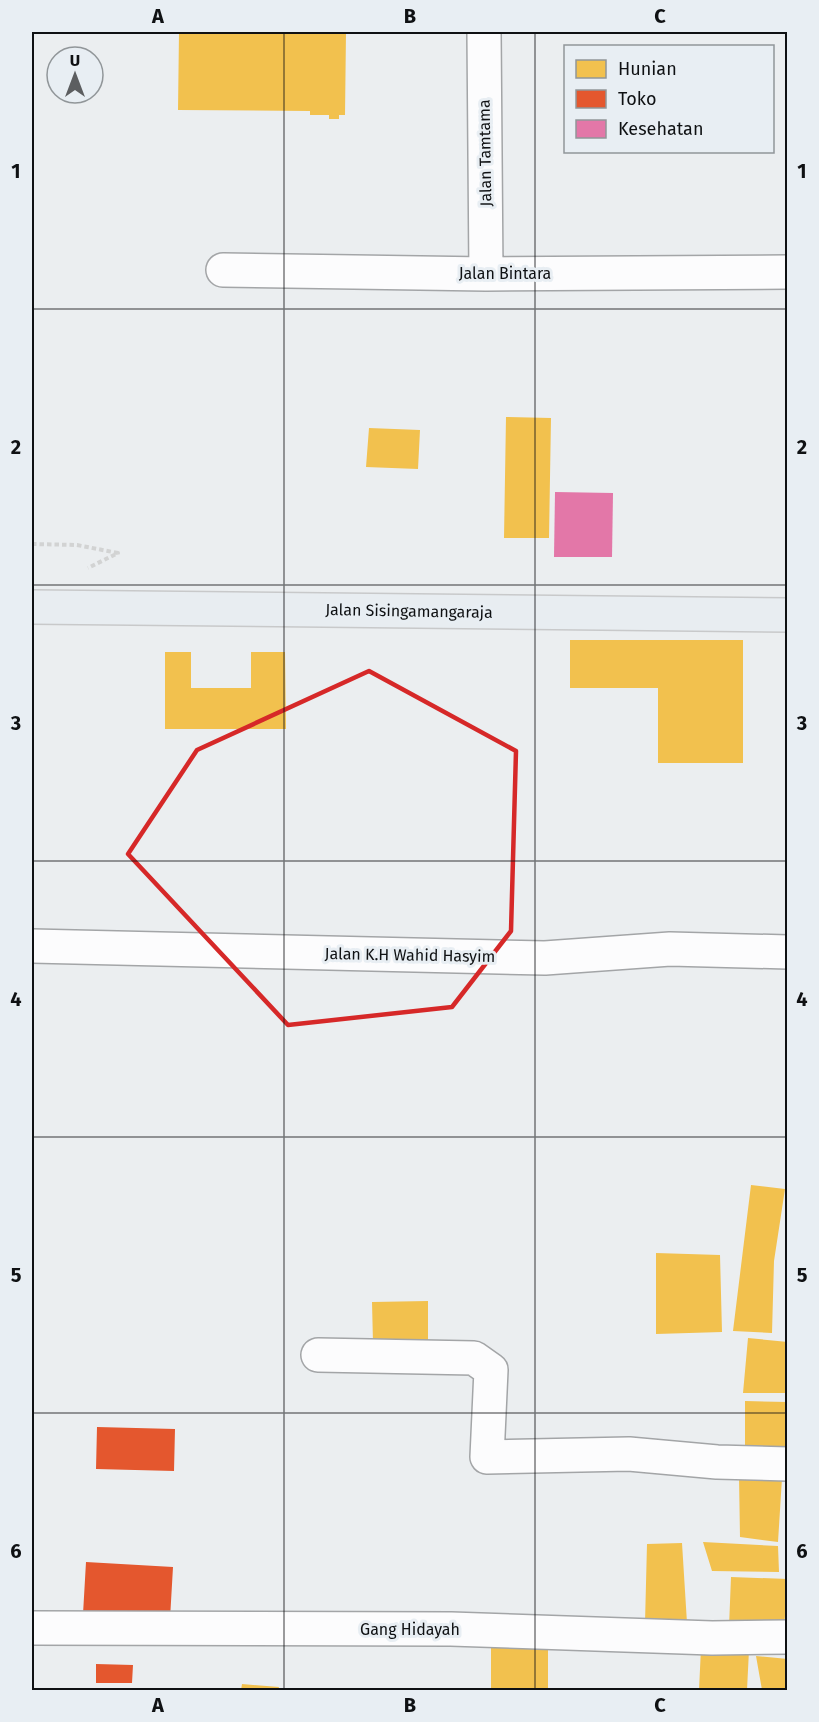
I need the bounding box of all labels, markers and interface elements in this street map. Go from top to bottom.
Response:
text: A [151,4,165,28]
text: B [404,4,416,28]
text: C [654,4,666,28]
north arrow [45,45,105,105]
legend [564,45,774,153]
text: U [70,51,80,70]
text: Hunian [618,58,677,80]
text: Toko [618,88,656,110]
street label: Jalan Tamtama [475,99,495,207]
text: Kesehatan [618,118,703,140]
text: 1 [11,159,21,183]
text: 1 [797,159,807,183]
street label: Jalan Bintara [459,264,551,283]
text: 2 [11,435,21,459]
text: 2 [797,435,807,459]
street label: Jalan Sisingamangaraja [325,600,493,622]
text: 3 [10,711,21,735]
text: 3 [796,711,807,735]
street label: Jalan K.H Wahid Hasyim [325,944,495,966]
text: 4 [10,987,22,1011]
text: 4 [796,987,808,1011]
text: 5 [11,1263,22,1287]
text: 5 [797,1263,808,1287]
text: 6 [10,1539,22,1563]
text: 6 [796,1539,808,1563]
street label: Gang Hidayah [360,1620,460,1639]
text: A [151,1693,165,1717]
text: B [404,1693,416,1717]
text: C [654,1693,666,1717]

